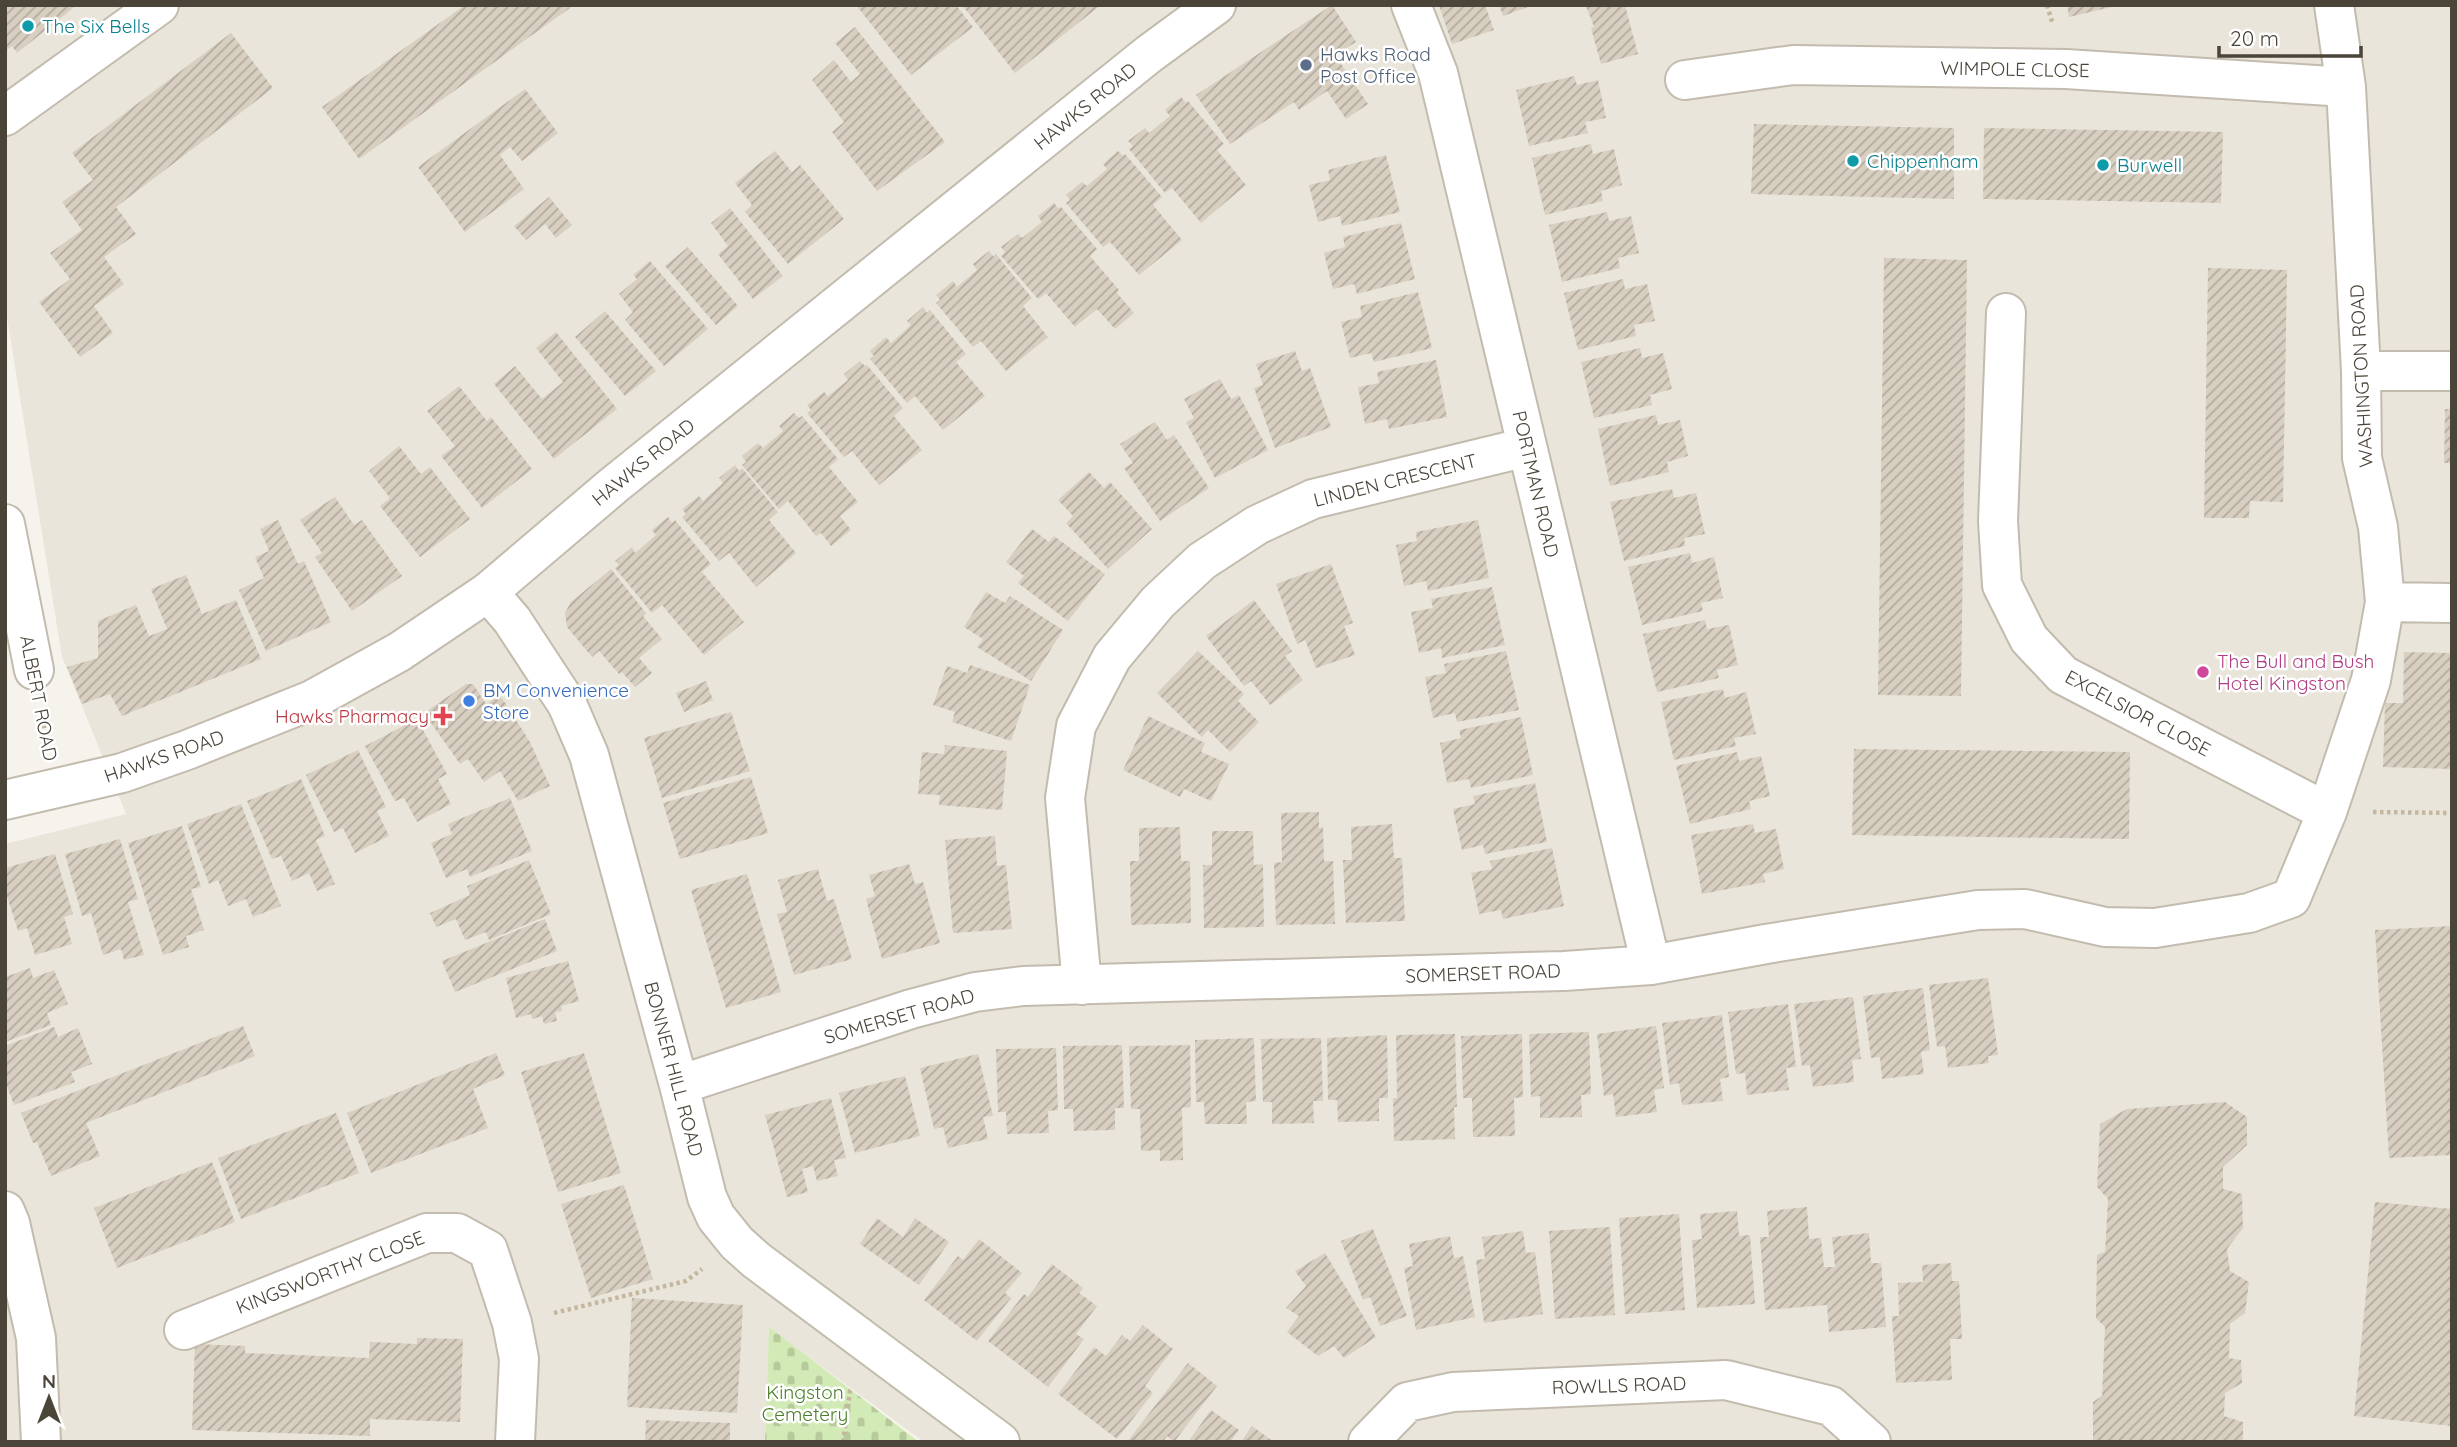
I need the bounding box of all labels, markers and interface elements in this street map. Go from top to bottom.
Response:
place label: The Six Bells [42,14,150,38]
scale bar [2219,14,2361,58]
marker: The Six Bells [20,18,36,34]
text: 20 m [2230,25,2279,51]
place label: Hawks Road Post Office [1320,42,1431,88]
street label: WIMPOLE CLOSE [1940,56,2090,82]
street label: HAWKS ROAD [1029,57,1141,155]
marker: Hawks Road Post Office [1298,57,1314,73]
place label: Chippenham [1867,149,1979,173]
marker: Chippenham [1845,153,1861,169]
place label: Burwell [2117,153,2182,177]
marker: Burwell [2095,157,2111,173]
street label: WASHINGTON ROAD [2344,284,2378,468]
street label: PORTMAN ROAD [1507,408,1565,560]
street label: HAWKS ROAD [587,413,699,511]
street label: LINDEN CRESCENT [1311,448,1479,512]
street label: ALBERT ROAD [15,633,63,763]
place label: The Bull and Bush Hotel Kingston [2217,649,2374,695]
marker: The Bull and Bush Hotel Kingston [2195,664,2211,680]
street label: EXCELSIOR CLOSE [2061,665,2215,761]
place label: BM Convenience Store [483,678,629,724]
marker: BM Convenience Store [461,693,477,709]
place label: Hawks Pharmacy [275,704,429,728]
marker: Hawks Pharmacy [435,708,451,724]
street label: HAWKS ROAD [101,724,227,788]
street label: SOMERSET ROAD [1405,958,1561,988]
street label: BONNER HILL ROAD [639,979,709,1159]
street label: SOMERSET ROAD [821,983,977,1049]
street label: KINGSWORTHY CLOSE [232,1225,428,1319]
north arrow [14,1363,84,1433]
text: N [42,1369,56,1393]
street label: ROWLLS ROAD [1551,1371,1687,1399]
park label: Kingston Cemetery [762,1380,848,1426]

